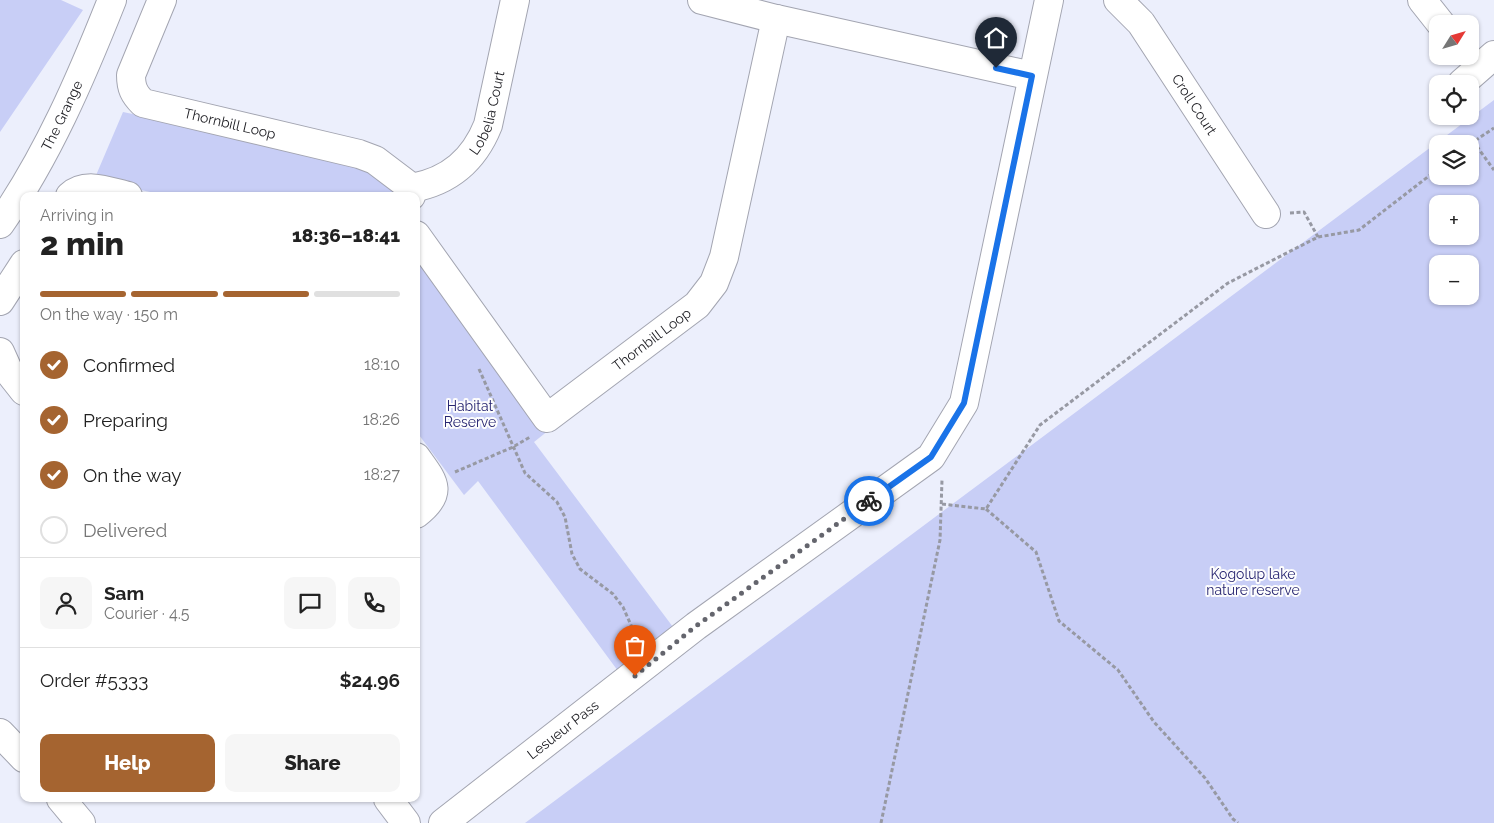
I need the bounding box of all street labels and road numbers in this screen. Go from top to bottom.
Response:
street label: Lobelia Court [466,69,508,158]
street label: Croll Court [1169,71,1220,138]
street label: The Grange [38,78,85,153]
street label: Thornbill Loop [182,105,278,142]
street label: Thornbill Loop [609,304,694,374]
street label: Lesueur Pass [524,697,602,762]

